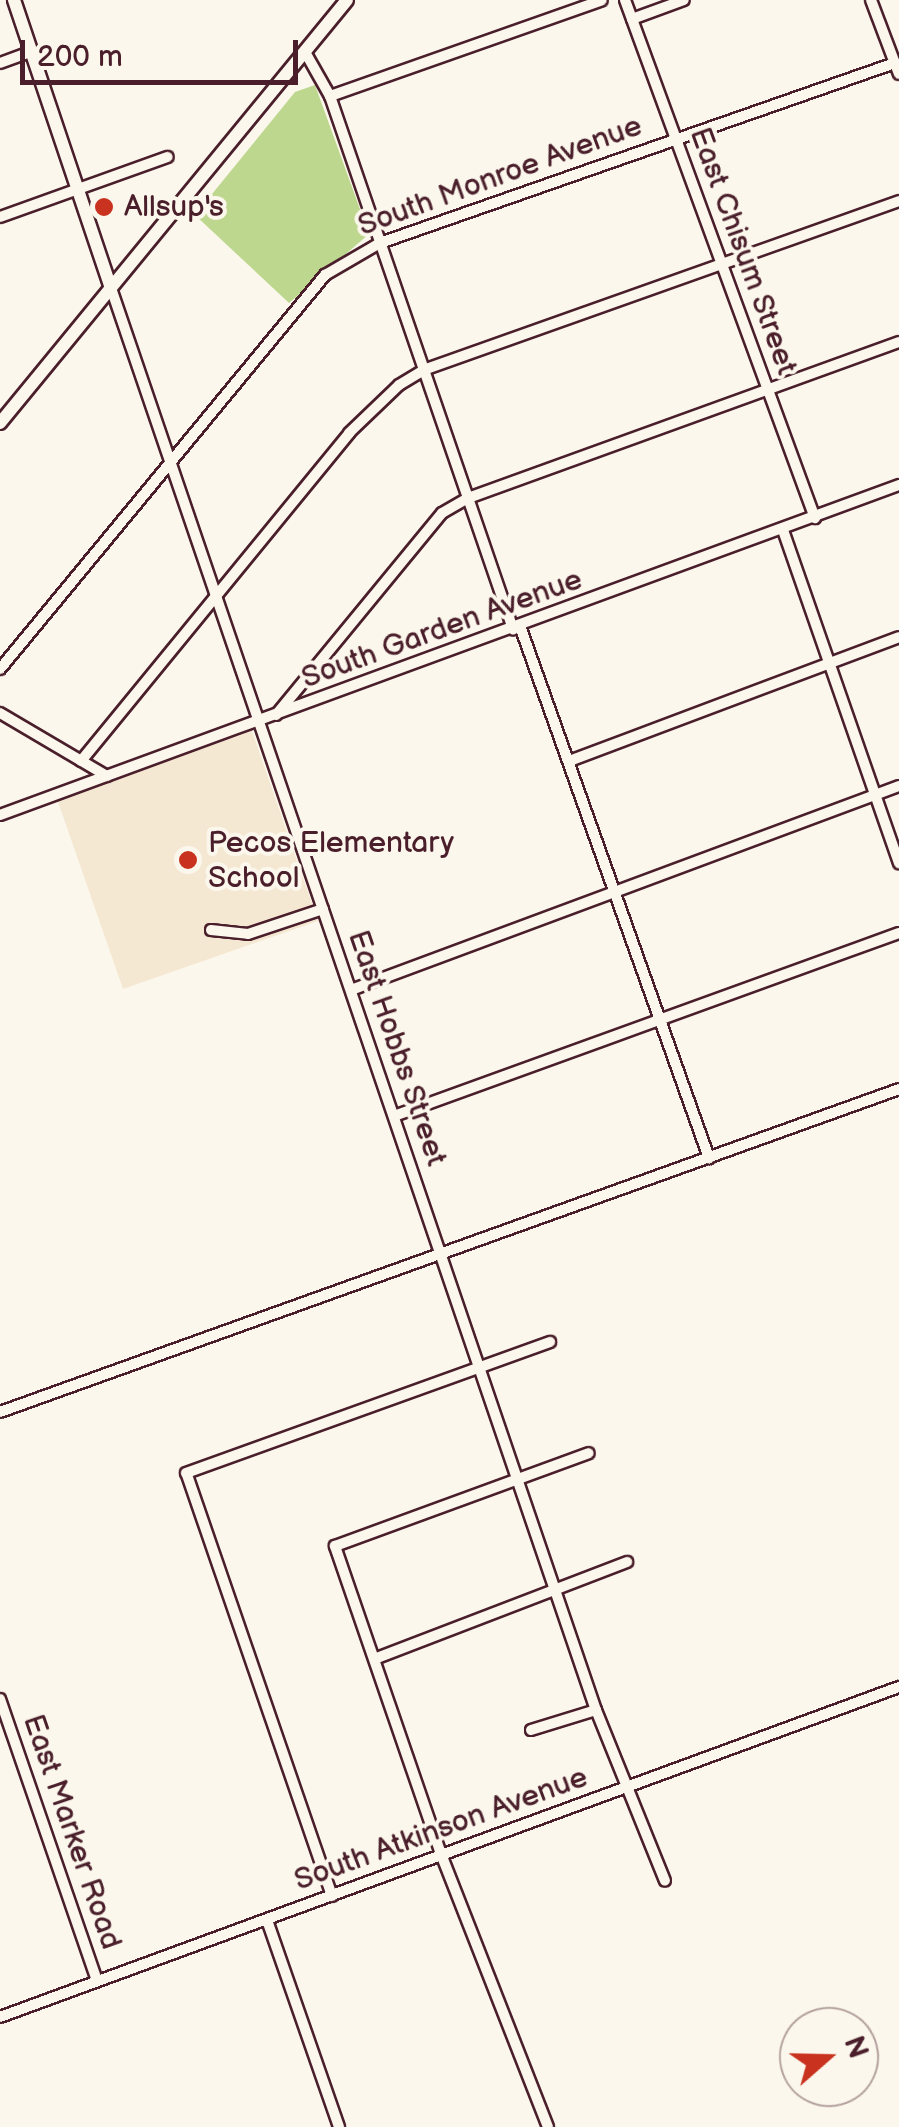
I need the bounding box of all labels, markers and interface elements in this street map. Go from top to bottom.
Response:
scale bar [25,20,302,82]
text: 200 m [37,39,123,75]
street label: South Monroe Avenue [353,108,647,244]
street label: East Chisum Street [682,122,804,380]
place label: Allsup's [124,189,224,225]
marker: Allsup's [93,196,115,218]
street label: South Garden Avenue [297,561,587,697]
place label: Pecos Elementary School [208,825,454,896]
marker: Pecos Elementary School [177,849,199,871]
street label: East Hobbs Street [340,925,454,1171]
street label: East Marker Road [15,1710,129,1954]
street label: South Atkinson Avenue [290,1759,592,1899]
north arrow [779,2007,879,2107]
text: N [837,2032,875,2063]

